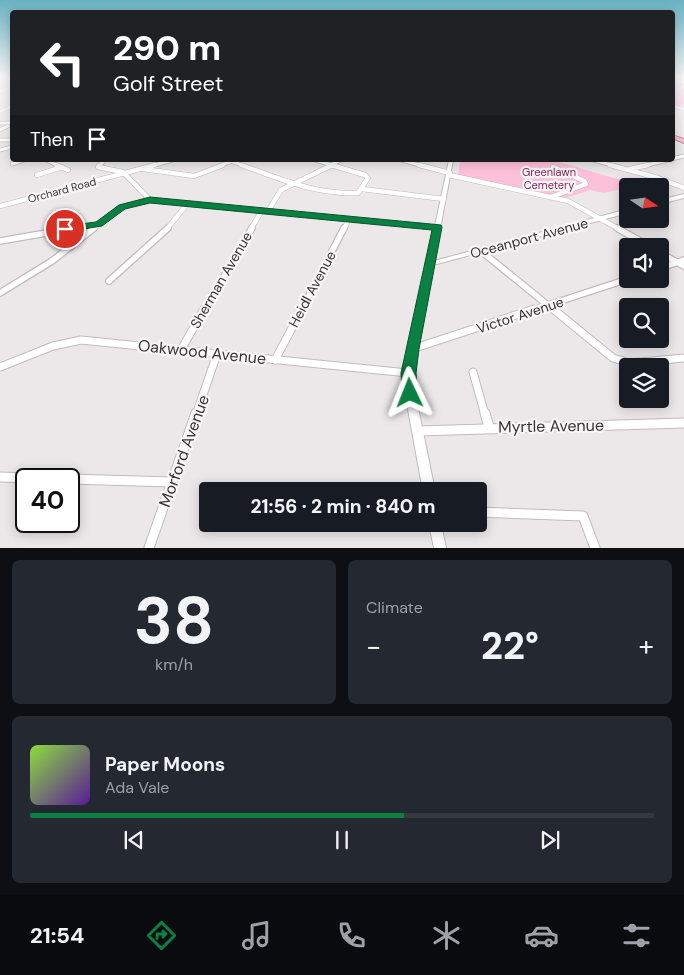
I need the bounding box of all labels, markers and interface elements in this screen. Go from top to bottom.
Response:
text: 290 m [113,25,221,71]
icon: left [30,30,95,95]
text: Golf Street [113,69,223,98]
icon: arrive [83,125,111,153]
text: Then [30,127,73,152]
park label: Greenlawn Cemetery [522,165,576,192]
street label: Orchard Road [26,174,98,206]
north arrow [619,178,669,228]
map controls [619,178,669,408]
pin [44,208,86,250]
street label: Oceanport Avenue [468,214,590,262]
icon: arrive [51,215,79,243]
street label: Sherman Avenue [186,228,256,332]
button: sound [619,238,669,288]
street label: Heidl Avenue [284,248,340,330]
street label: Victor Avenue [474,292,566,338]
button: search [619,298,669,348]
street label: Oakwood Avenue [137,335,267,369]
button: layers [619,358,669,408]
position arrow [383,366,435,418]
street label: Morford Avenue [154,392,214,510]
street label: Myrtle Avenue [498,415,604,437]
speed limit sign: 40 [15,468,80,533]
text: 21:56 · 2 min · 840 m [250,494,436,519]
text: 38 [134,579,214,663]
text: Climate [366,597,423,618]
text: 22° [481,621,539,671]
text: − [366,628,381,665]
text: + [639,628,654,665]
text: km/h [155,654,193,675]
text: Paper Moons [105,752,225,777]
text: Ada Vale [105,777,169,798]
icon: previous [120,826,148,854]
icon: pause [328,826,356,854]
icon: next [536,826,564,854]
icon: directions [144,918,179,953]
icon: music [239,918,274,953]
icon: phone [334,918,369,953]
icon: climate [429,918,464,953]
icon: car [524,918,559,953]
icon: filters [619,918,654,953]
text: 21:54 [30,921,84,950]

